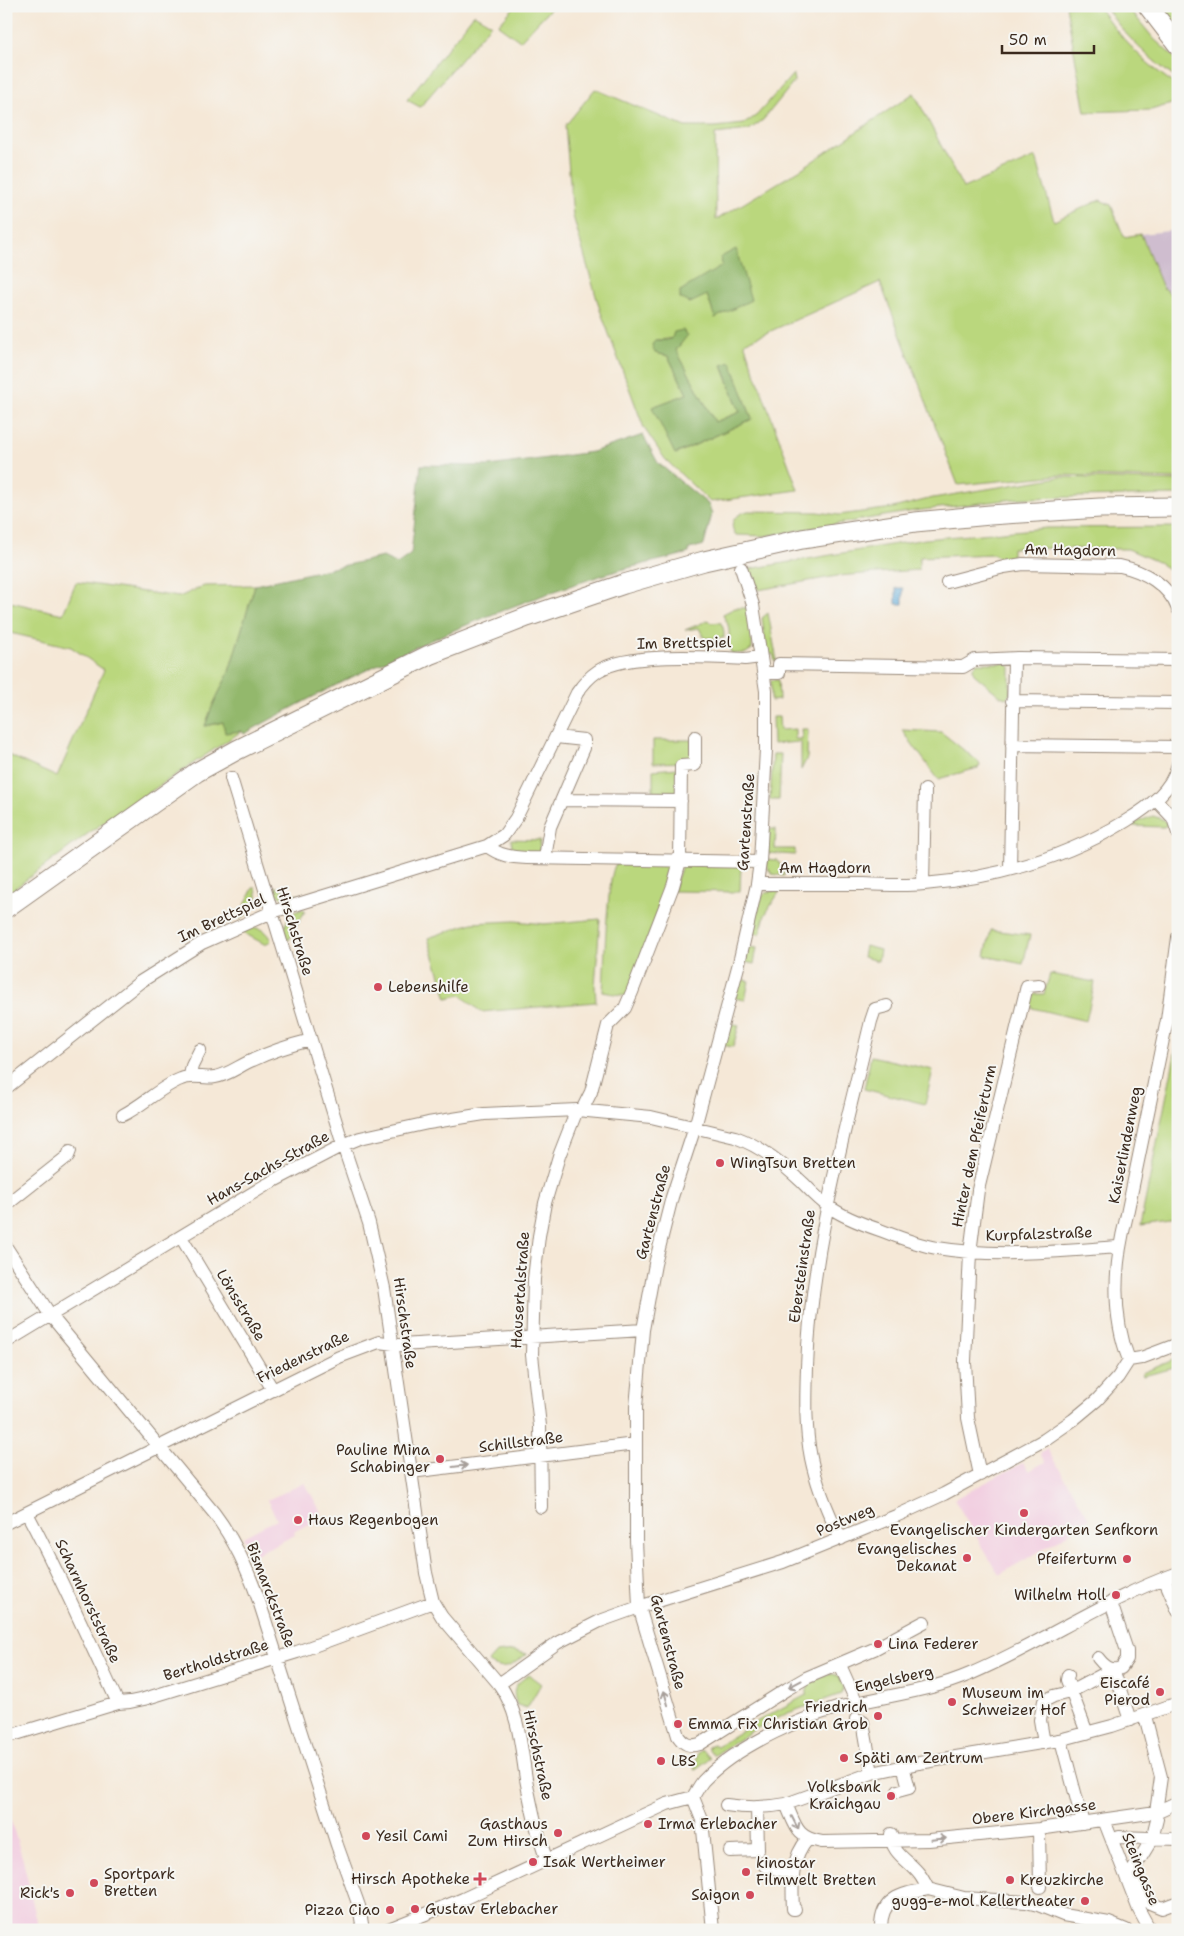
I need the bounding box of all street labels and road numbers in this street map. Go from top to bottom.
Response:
street label: Am Hagdorn [1024,539,1116,561]
street label: Im Brettspiel [637,632,732,654]
street label: Gartenstraße [733,772,759,872]
street label: Am Hagdorn [779,858,871,878]
street label: Hirschstraße [272,884,318,978]
street label: Im Brettspiel [175,889,269,947]
street label: Hinter dem Pfeiferturm [947,1063,1001,1229]
street label: Kaiserlindenweg [1104,1085,1146,1205]
street label: Hans-Sachs-Straße [203,1126,333,1210]
street label: Gartenstraße [631,1162,675,1262]
street label: Ebersteinstraße [784,1208,820,1324]
street label: Kurpfalzstraße [985,1222,1093,1246]
street label: Hausertalstraße [506,1231,534,1349]
street label: Lönsstraße [212,1265,270,1345]
street label: Hirschstraße [389,1276,421,1370]
street label: Friedenstraße [253,1326,353,1388]
street label: Schillstraße [478,1427,564,1457]
street label: Postweg [813,1499,877,1541]
street label: Scharnhorststraße [50,1536,126,1666]
street label: Bismarckstraße [242,1539,300,1651]
street label: Gartenstraße [646,1592,690,1692]
street label: Bertholdstraße [161,1635,271,1685]
street label: Engelsberg [853,1661,935,1697]
street label: Hirschstraße [519,1708,557,1802]
street label: Obere Kirchgasse [971,1794,1097,1830]
street label: Steingasse [1117,1830,1165,1908]

